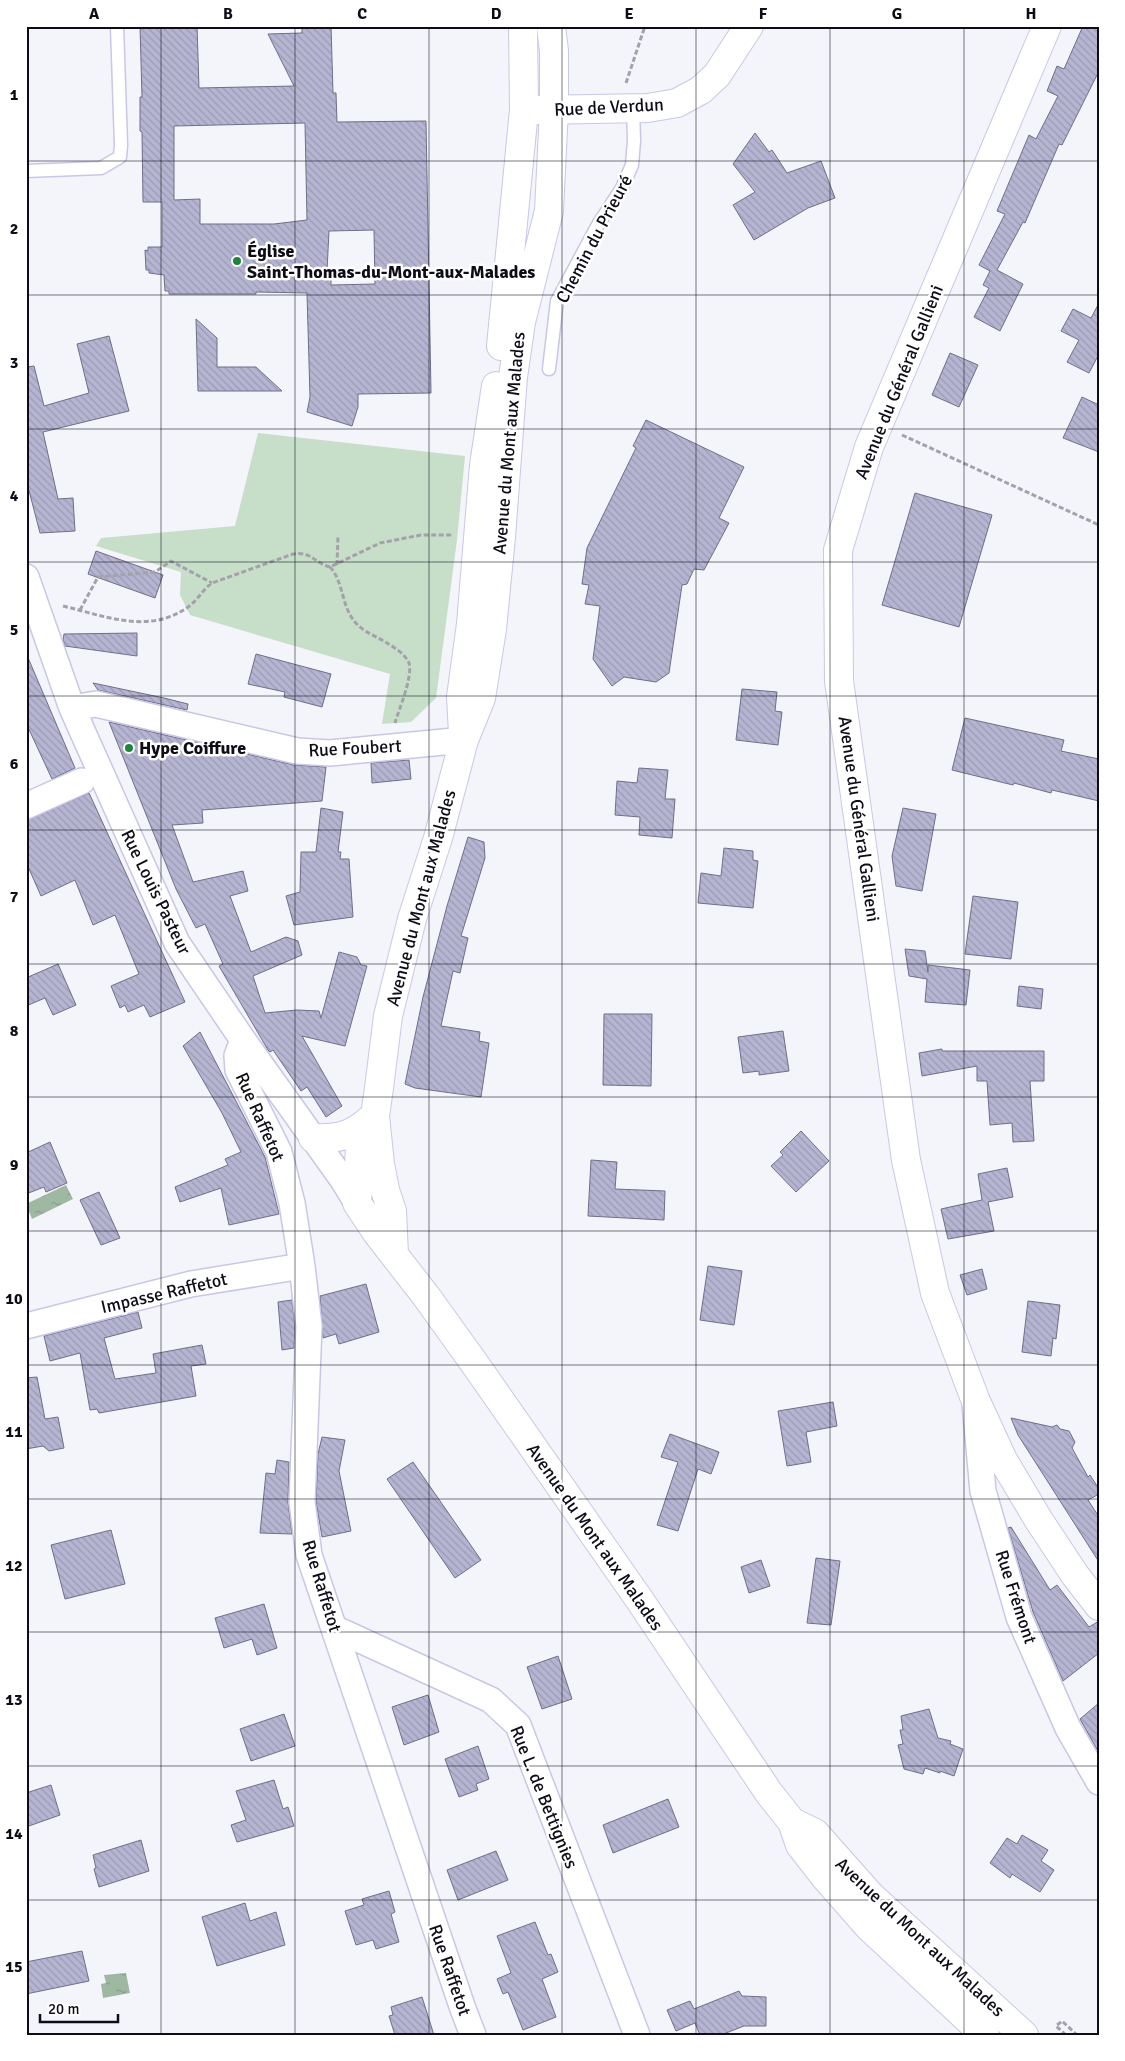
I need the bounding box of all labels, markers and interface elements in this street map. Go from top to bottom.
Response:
text: A [89,4,100,24]
text: B [223,4,233,24]
text: C [357,4,367,24]
text: D [491,4,502,24]
text: E [624,4,634,24]
text: F [759,4,768,24]
text: G [892,4,902,24]
text: H [1026,4,1036,24]
text: 1 [10,85,19,105]
street label: Rue de Verdun [554,93,664,121]
street label: Chemin du Prieuré [551,171,637,307]
text: 2 [10,219,18,239]
place label: Église Saint-Thomas-du-Mont-aux-Malades [247,240,535,283]
marker: Église Saint-Thomas-du-Mont-aux-Malades [231,255,243,267]
street label: Avenue du Général Gallieni [850,282,948,482]
street label: Avenue du Mont aux Malades [488,331,530,555]
text: 3 [10,353,18,373]
text: 4 [10,486,19,506]
text: 5 [10,620,18,640]
street label: Avenue du Général Gallieni [834,715,884,923]
street label: Rue Foubert [308,735,402,761]
place label: Hype Coiffure [139,737,246,759]
marker: Hype Coiffure [123,742,135,754]
text: 6 [10,754,19,774]
street label: Avenue du Mont aux Malades [381,787,461,1009]
street label: Rue Louis Pasteur [116,826,196,958]
text: 7 [10,887,19,907]
text: 8 [10,1021,19,1041]
street label: Rue Raffetot [231,1069,289,1165]
text: 9 [10,1155,19,1175]
street label: Impasse Raffetot [99,1268,229,1318]
text: 10 [5,1289,23,1309]
text: 11 [5,1422,23,1442]
street label: Avenue du Mont aux Malades [522,1439,668,1635]
street label: Rue Raffetot [298,1537,346,1635]
street label: Rue Frémont [991,1547,1041,1647]
text: 12 [5,1556,23,1576]
text: 13 [5,1690,23,1710]
street label: Rue L. de Bettignies [505,1722,583,1872]
text: 14 [5,1824,23,1844]
street label: Avenue du Mont aux Malades [831,1853,1009,2021]
street label: Rue Raffetot [424,1922,476,2018]
text: 15 [5,1957,23,1977]
scale bar [40,1991,118,2023]
text: 20 m [48,2000,79,2018]

